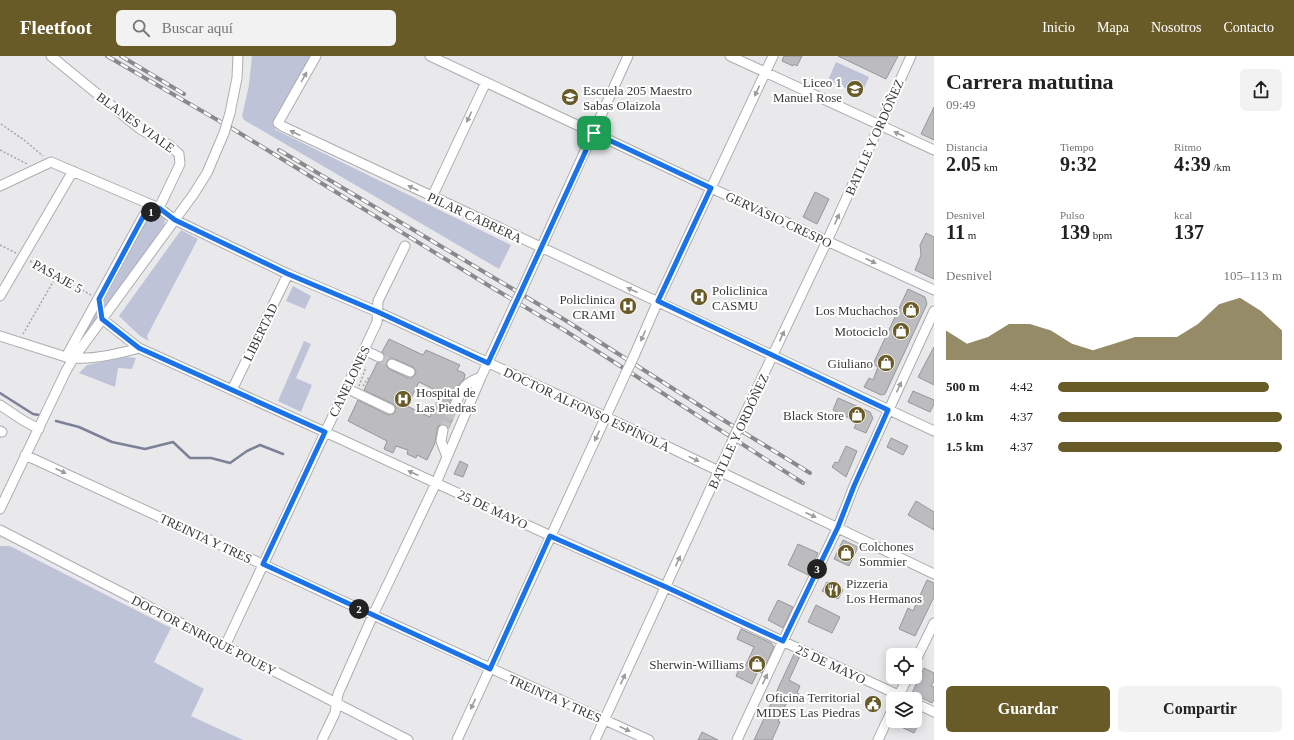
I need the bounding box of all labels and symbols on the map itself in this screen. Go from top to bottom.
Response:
one-way arrow [301,71,307,83]
place label: Liceo 1 Manuel Rose [773,75,842,105]
street label: BATLLE Y ORDÓÑEZ [842,77,907,198]
school or university icon: Liceo 1 Manuel Rose [845,79,865,99]
place label: Escuela 205 Maestro Sabas Olaizola [583,83,692,113]
one-way arrow [754,86,760,97]
school or university icon: Escuela 205 Maestro Sabas Olaizola [560,87,580,107]
street label: BLANES VIALE [94,89,178,156]
one-way arrow [466,112,472,123]
pin [577,116,611,150]
one-way arrow [290,130,301,136]
one-way arrow [893,131,904,137]
one-way arrow [407,185,419,191]
street label: GERVASIO CRESPO [723,188,834,251]
street label: PILAR CABRERA [425,189,525,246]
pin: 1 [141,202,161,222]
one-way arrow [834,213,840,224]
street label: PASAJE 5 [30,257,85,296]
one-way arrow [865,258,876,264]
place label: Policlinica CASMU [712,283,768,313]
one-way arrow [627,287,638,293]
hospital icon: Policlinica CASMU [689,287,709,307]
place label: Policlinica CRAMI [559,292,615,322]
hospital icon: Policlinica CRAMI [618,296,638,316]
shop icon: Los Muchachos [901,300,921,320]
street label: LIBERTAD [240,301,281,364]
place label: Los Muchachos [815,303,898,318]
shop icon: Motociclo [891,321,911,341]
place label: Motociclo [835,324,888,339]
one-way arrow [639,331,645,343]
one-way arrow [779,331,785,342]
street label: CANELONES [326,343,373,419]
shop icon: Giuliano [876,353,896,373]
place label: Giuliano [828,356,873,371]
street label: DOCTOR ALFONSO ESPÍNOLA [501,364,673,455]
street label: BATLLE Y ORDÓÑEZ [705,371,772,491]
one-way arrow [896,381,902,392]
place label: Hospital de Las Piedras [416,385,476,415]
hospital icon: Hospital de Las Piedras [393,389,413,409]
shop icon: Black Store [847,405,867,425]
place label: Black Store [783,408,844,423]
one-way arrow [594,430,600,442]
one-way arrow [688,456,699,462]
one-way arrow [55,468,66,474]
one-way arrow [408,470,419,476]
street label: 25 DE MAYO [455,487,530,532]
street label: TREINTA Y TRES [157,510,254,566]
one-way arrow [806,512,817,518]
place label: Colchones Sommier [859,539,914,569]
shop icon: Colchones Sommier [836,543,856,563]
one-way arrow [675,555,681,567]
pin: 3 [807,559,827,579]
place label: Pizzeria Los Hermanos [846,576,922,606]
restaurant icon: Pizzeria Los Hermanos [823,580,843,600]
street label: DOCTOR ENRIQUE POUEY [129,592,279,679]
pin: 2 [349,599,369,619]
street label: 25 DE MAYO [793,642,868,687]
shop icon: Sherwin-Williams [747,654,767,674]
place label: Sherwin-Williams [649,657,744,672]
street label: TREINTA Y TRES [506,671,604,726]
one-way arrow [620,673,626,685]
one-way arrow [762,673,768,685]
place label: Oficina Territorial MIDES Las Piedras [756,690,860,720]
public building icon: Oficina Territorial MIDES Las Piedras [863,694,883,714]
one-way arrow [470,698,476,710]
one-way arrow [619,726,630,732]

